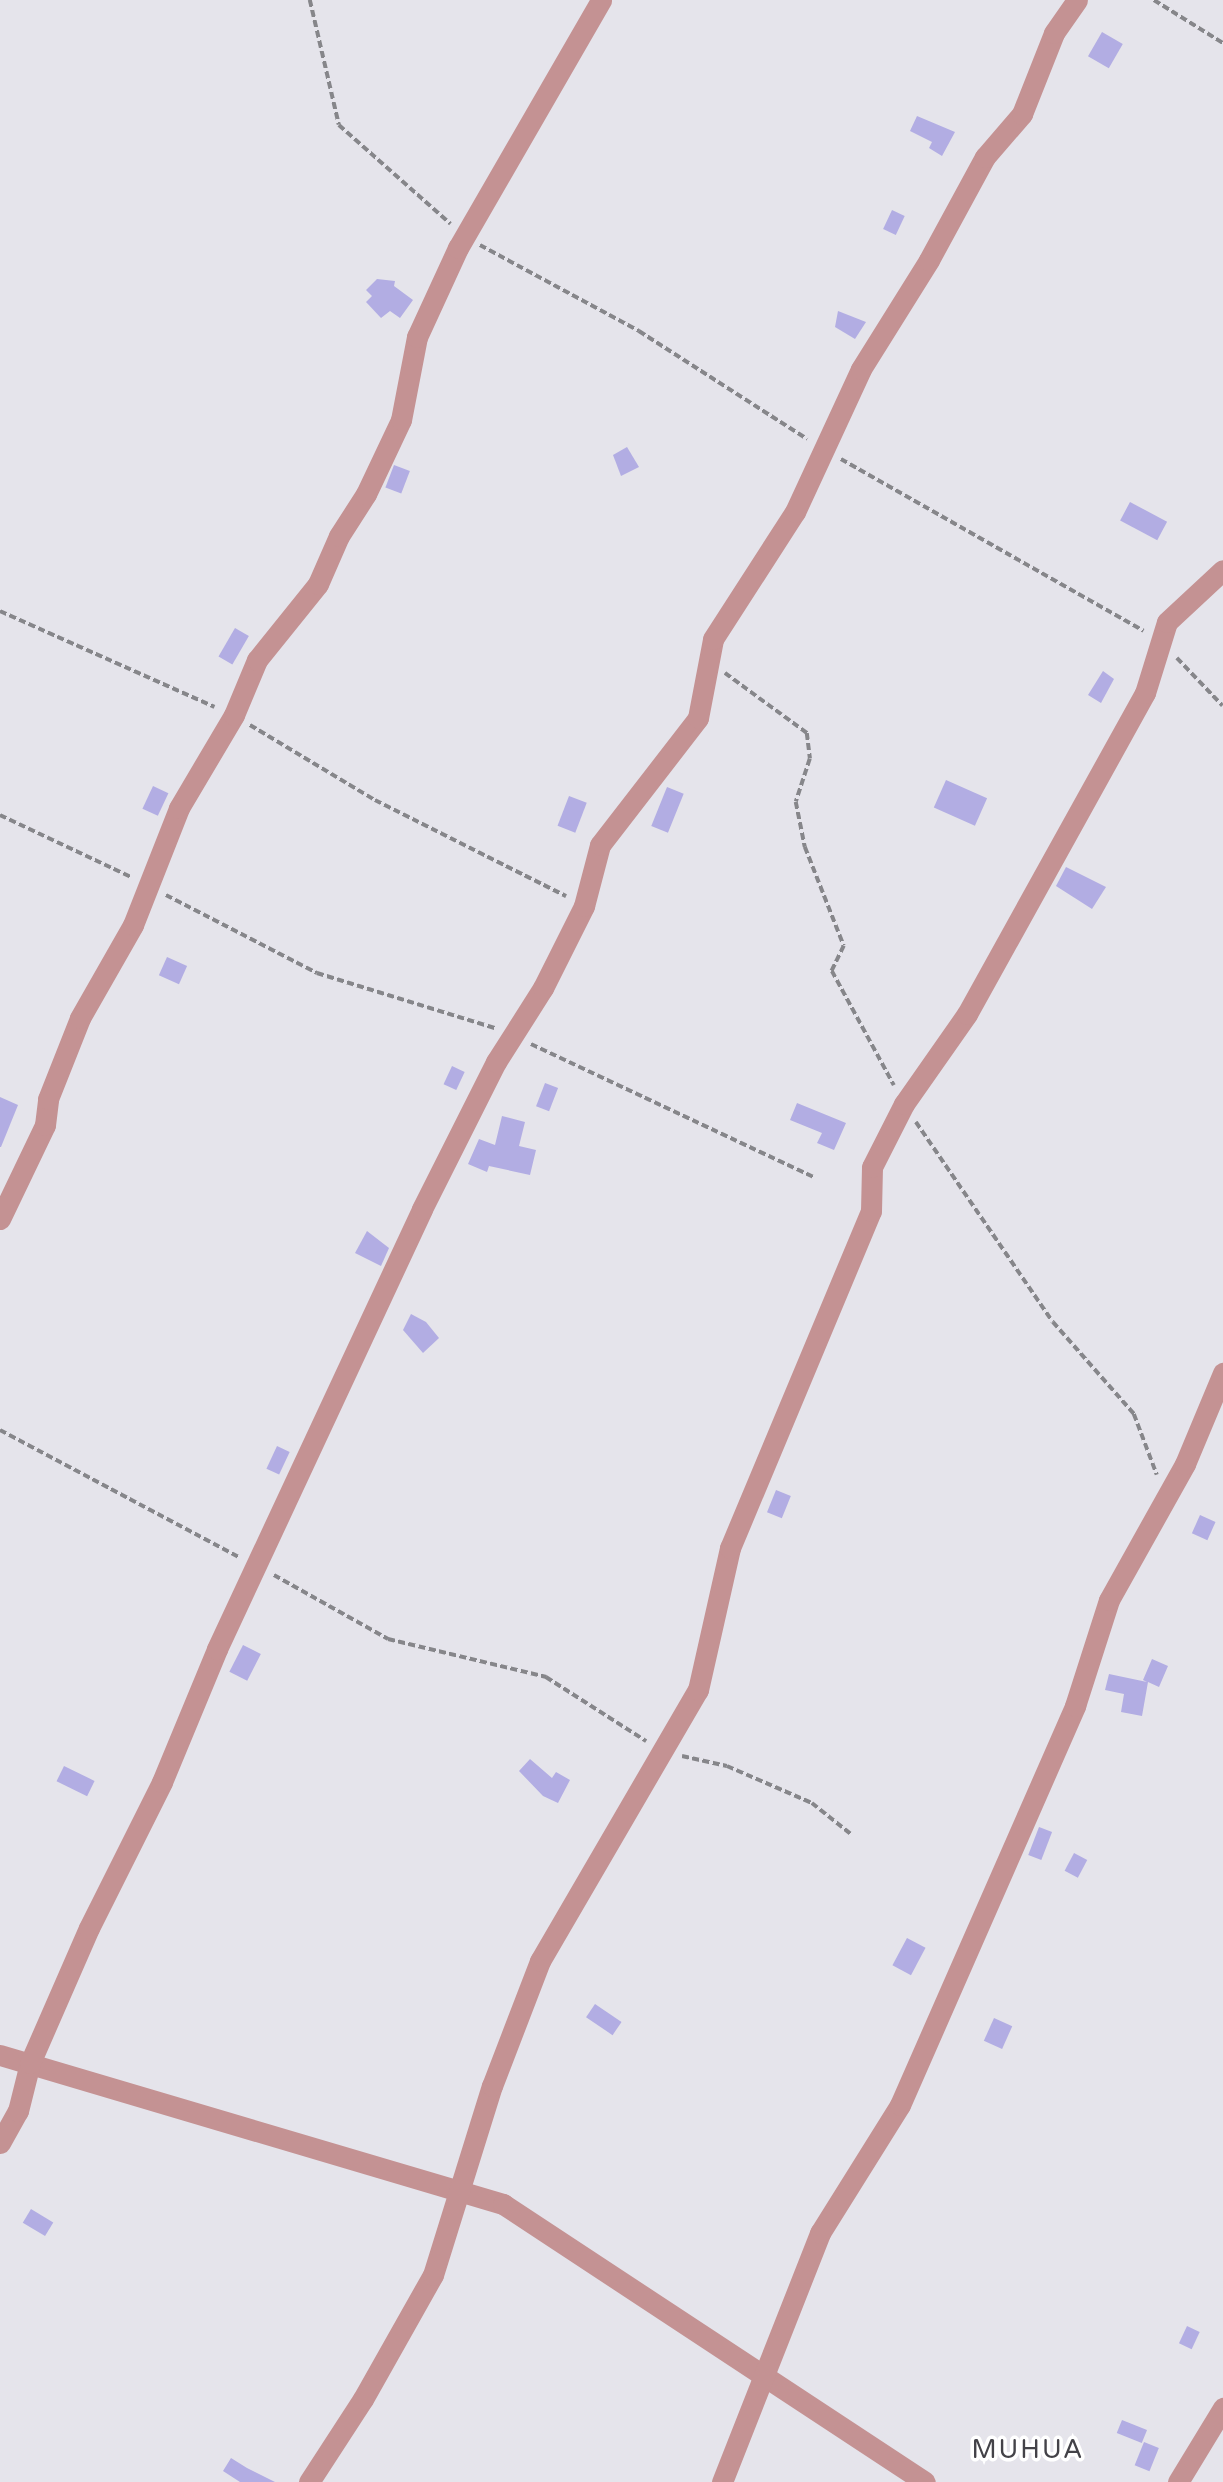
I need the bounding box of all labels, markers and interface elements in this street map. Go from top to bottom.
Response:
district label: MUHUA [972,2434,1084,2466]

